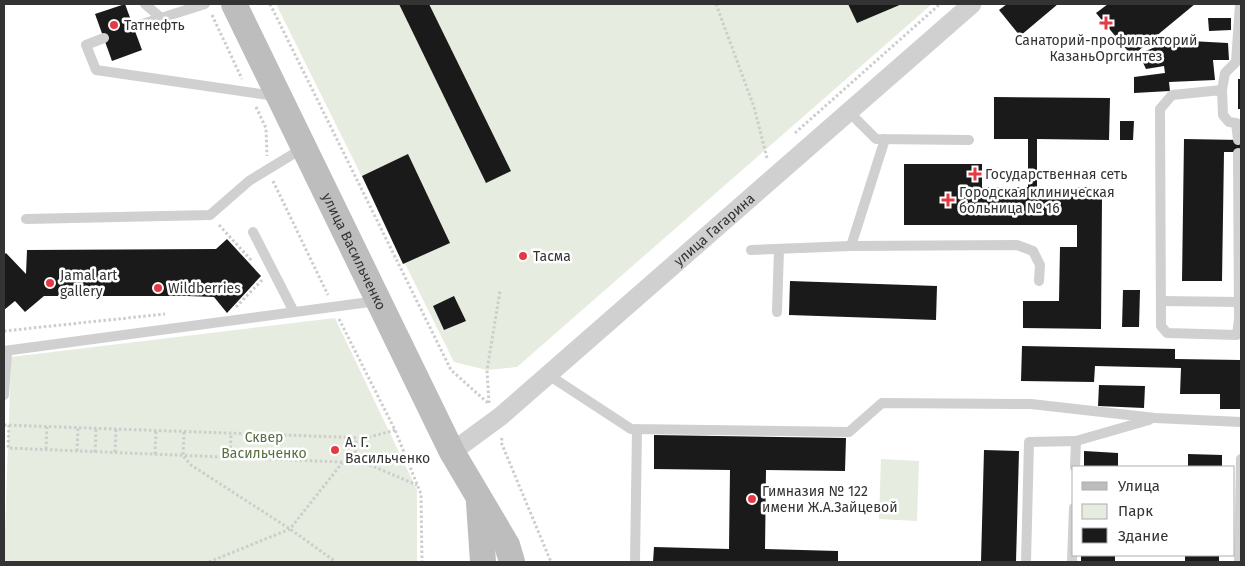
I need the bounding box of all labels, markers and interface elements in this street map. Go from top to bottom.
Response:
marker: Санаторий-профилакторий КазаньОргсинтез [1099,16,1113,30]
place label: Татнефть [124,17,185,34]
marker: Татнефть [108,19,120,31]
place label: Санаторий-профилакторий КазаньОргсинтез [1015,32,1197,65]
place label: Государственная сеть [985,166,1127,183]
marker: Государственная сеть [969,168,981,180]
place label: Городская клиническая больница № 16 [959,184,1115,217]
street label: улица Васильченко [318,190,390,313]
street label: улица Гагарина [671,190,758,270]
marker: Городская клиническая больница № 16 [941,193,955,207]
place label: Тасма [533,248,571,265]
marker: Тасма [517,250,529,262]
place label: Jamal art gallery [60,267,118,300]
marker: Jamal art gallery [44,277,56,289]
place label: Wildberries [168,280,241,297]
marker: Wildberries [152,282,164,294]
park label: Сквер Васильченко [221,429,307,462]
place label: А. Г. Васильченко [345,434,430,467]
marker: А. Г. Васильченко [329,444,341,456]
legend [1072,466,1235,556]
text: Улица [1118,477,1160,495]
place label: Гимназия № 122 имени Ж.А.Зайцевой [762,483,898,516]
marker: Гимназия № 122 имени Ж.А.Зайцевой [746,493,758,505]
text: Парк [1118,502,1153,520]
text: Здание [1118,527,1168,545]

